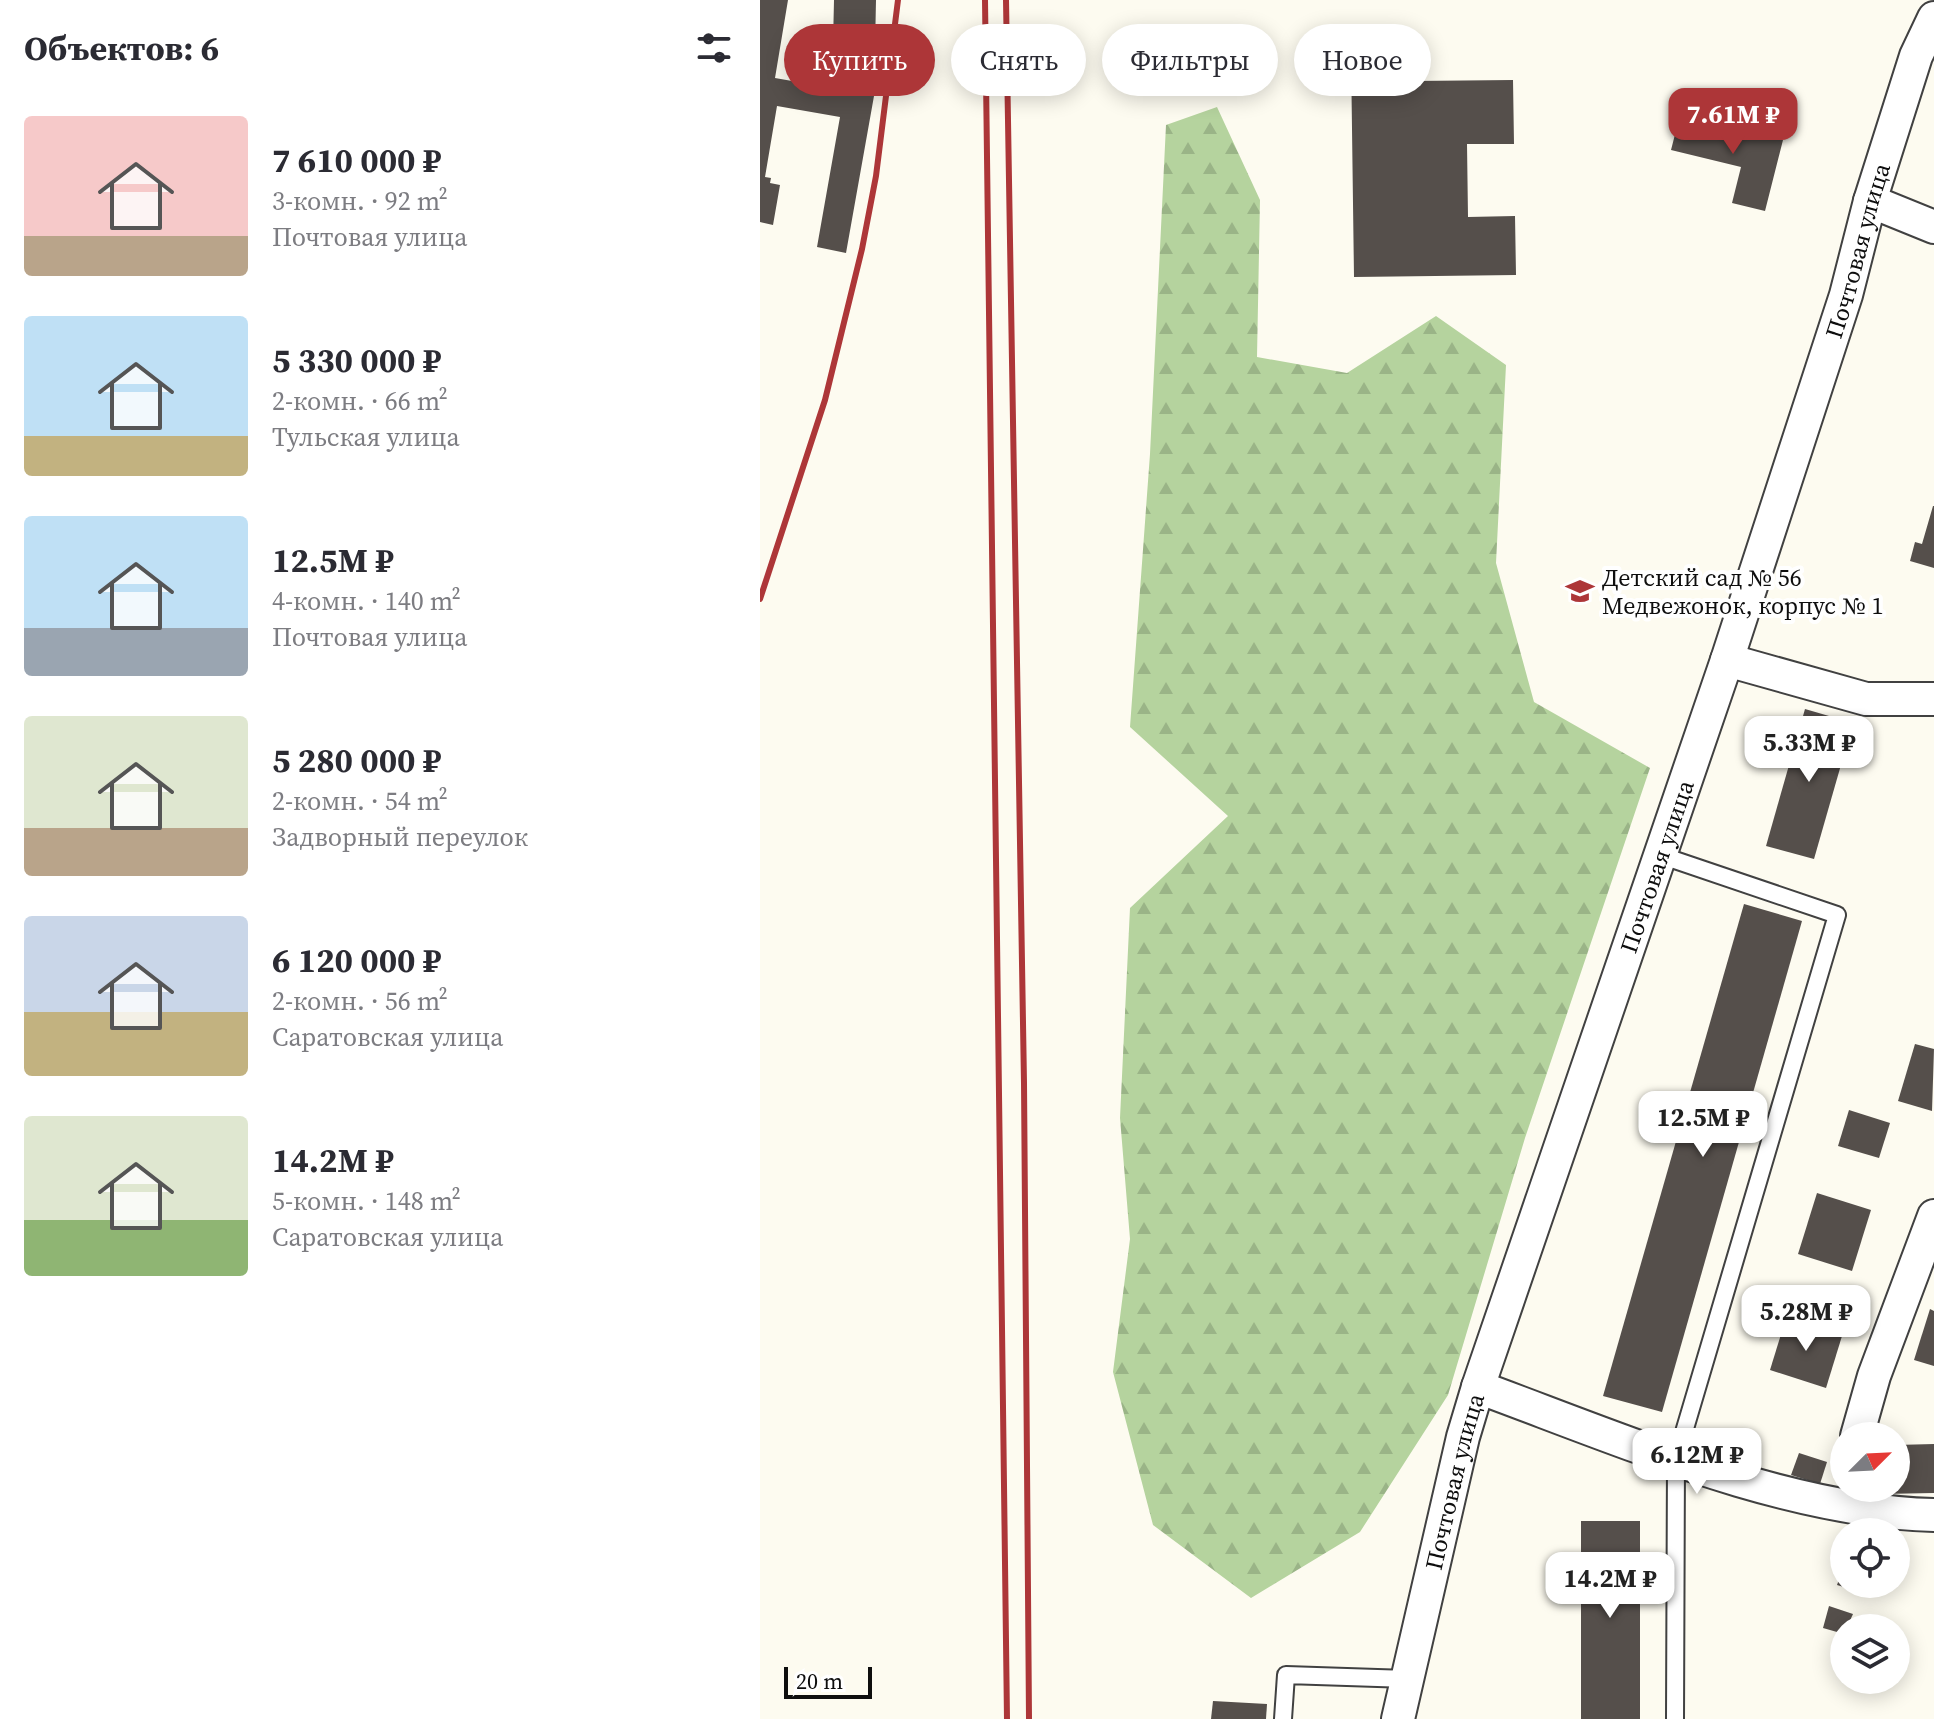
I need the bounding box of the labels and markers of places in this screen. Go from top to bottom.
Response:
pin: 7.61M ₽ [1659,88,1807,156]
place label: Детский сад № 56 Медвежонок, корпус № 1 [1602,561,1883,622]
school or university icon: Детский сад № 56 Медвежонок, корпус № 1 [1565,576,1595,606]
pin: 5.33M ₽ [1735,716,1883,784]
pin: 12.5M ₽ [1629,1091,1777,1159]
pin: 5.28M ₽ [1732,1285,1880,1353]
pin: 6.12M ₽ [1623,1428,1771,1496]
pin: 14.2M ₽ [1536,1552,1684,1620]

